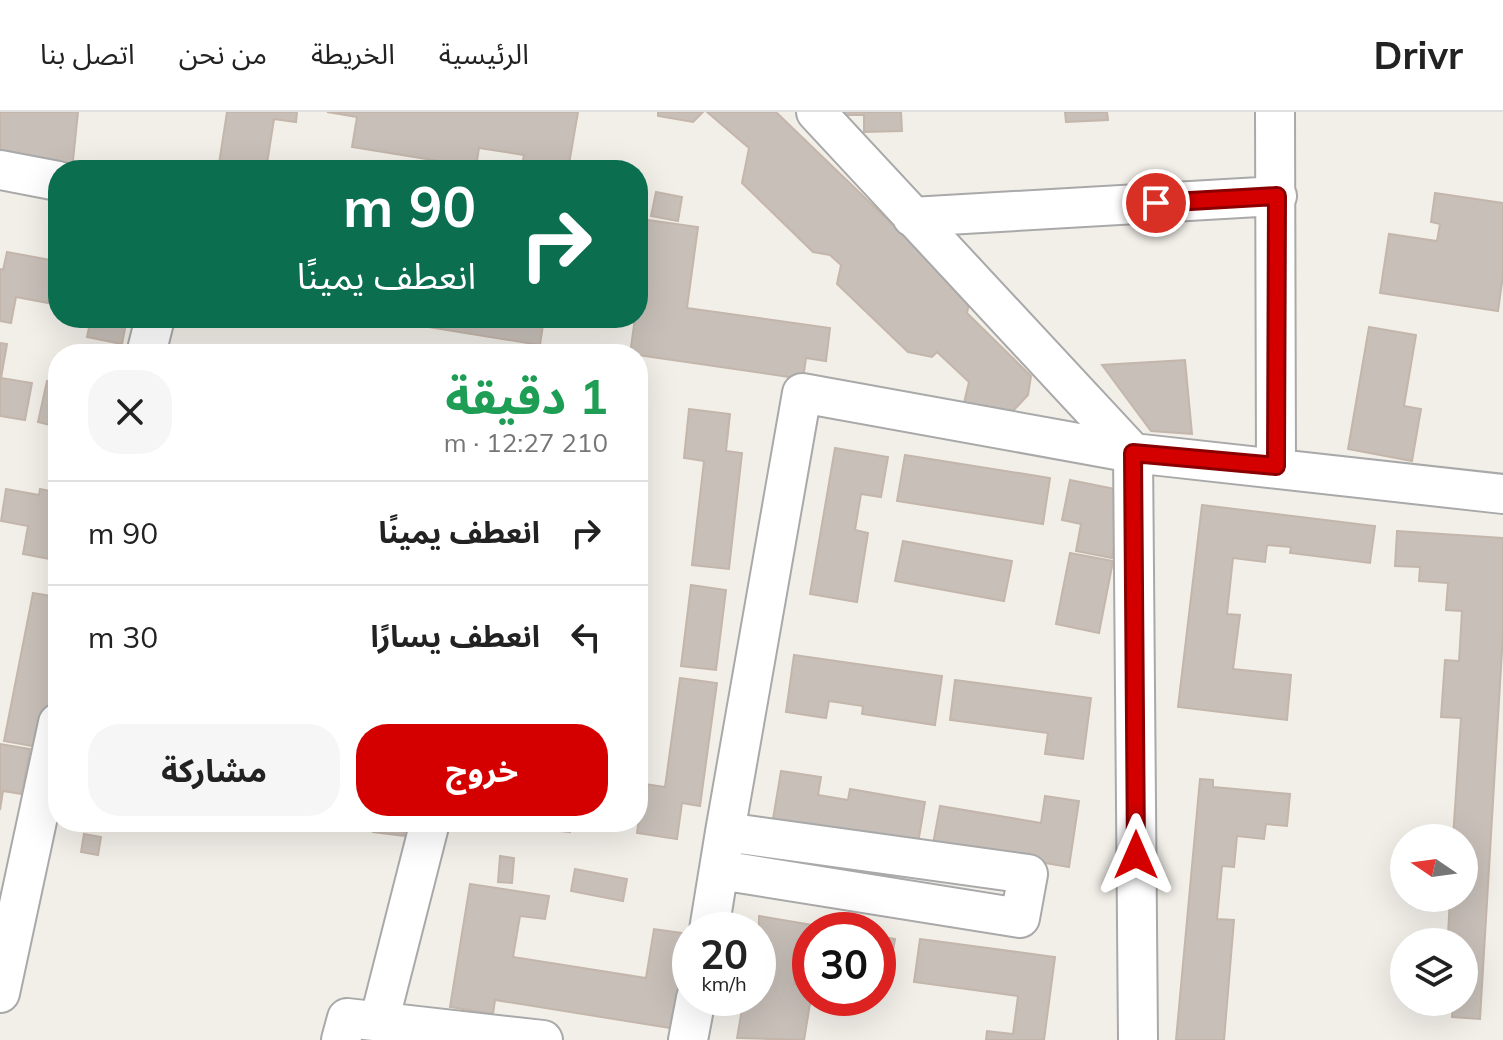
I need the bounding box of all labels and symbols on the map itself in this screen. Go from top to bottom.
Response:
pin [1122,169,1190,237]
position arrow [1094,813,1178,897]
north arrow [1390,824,1478,912]
speed limit sign: 30 [792,912,896,1016]

